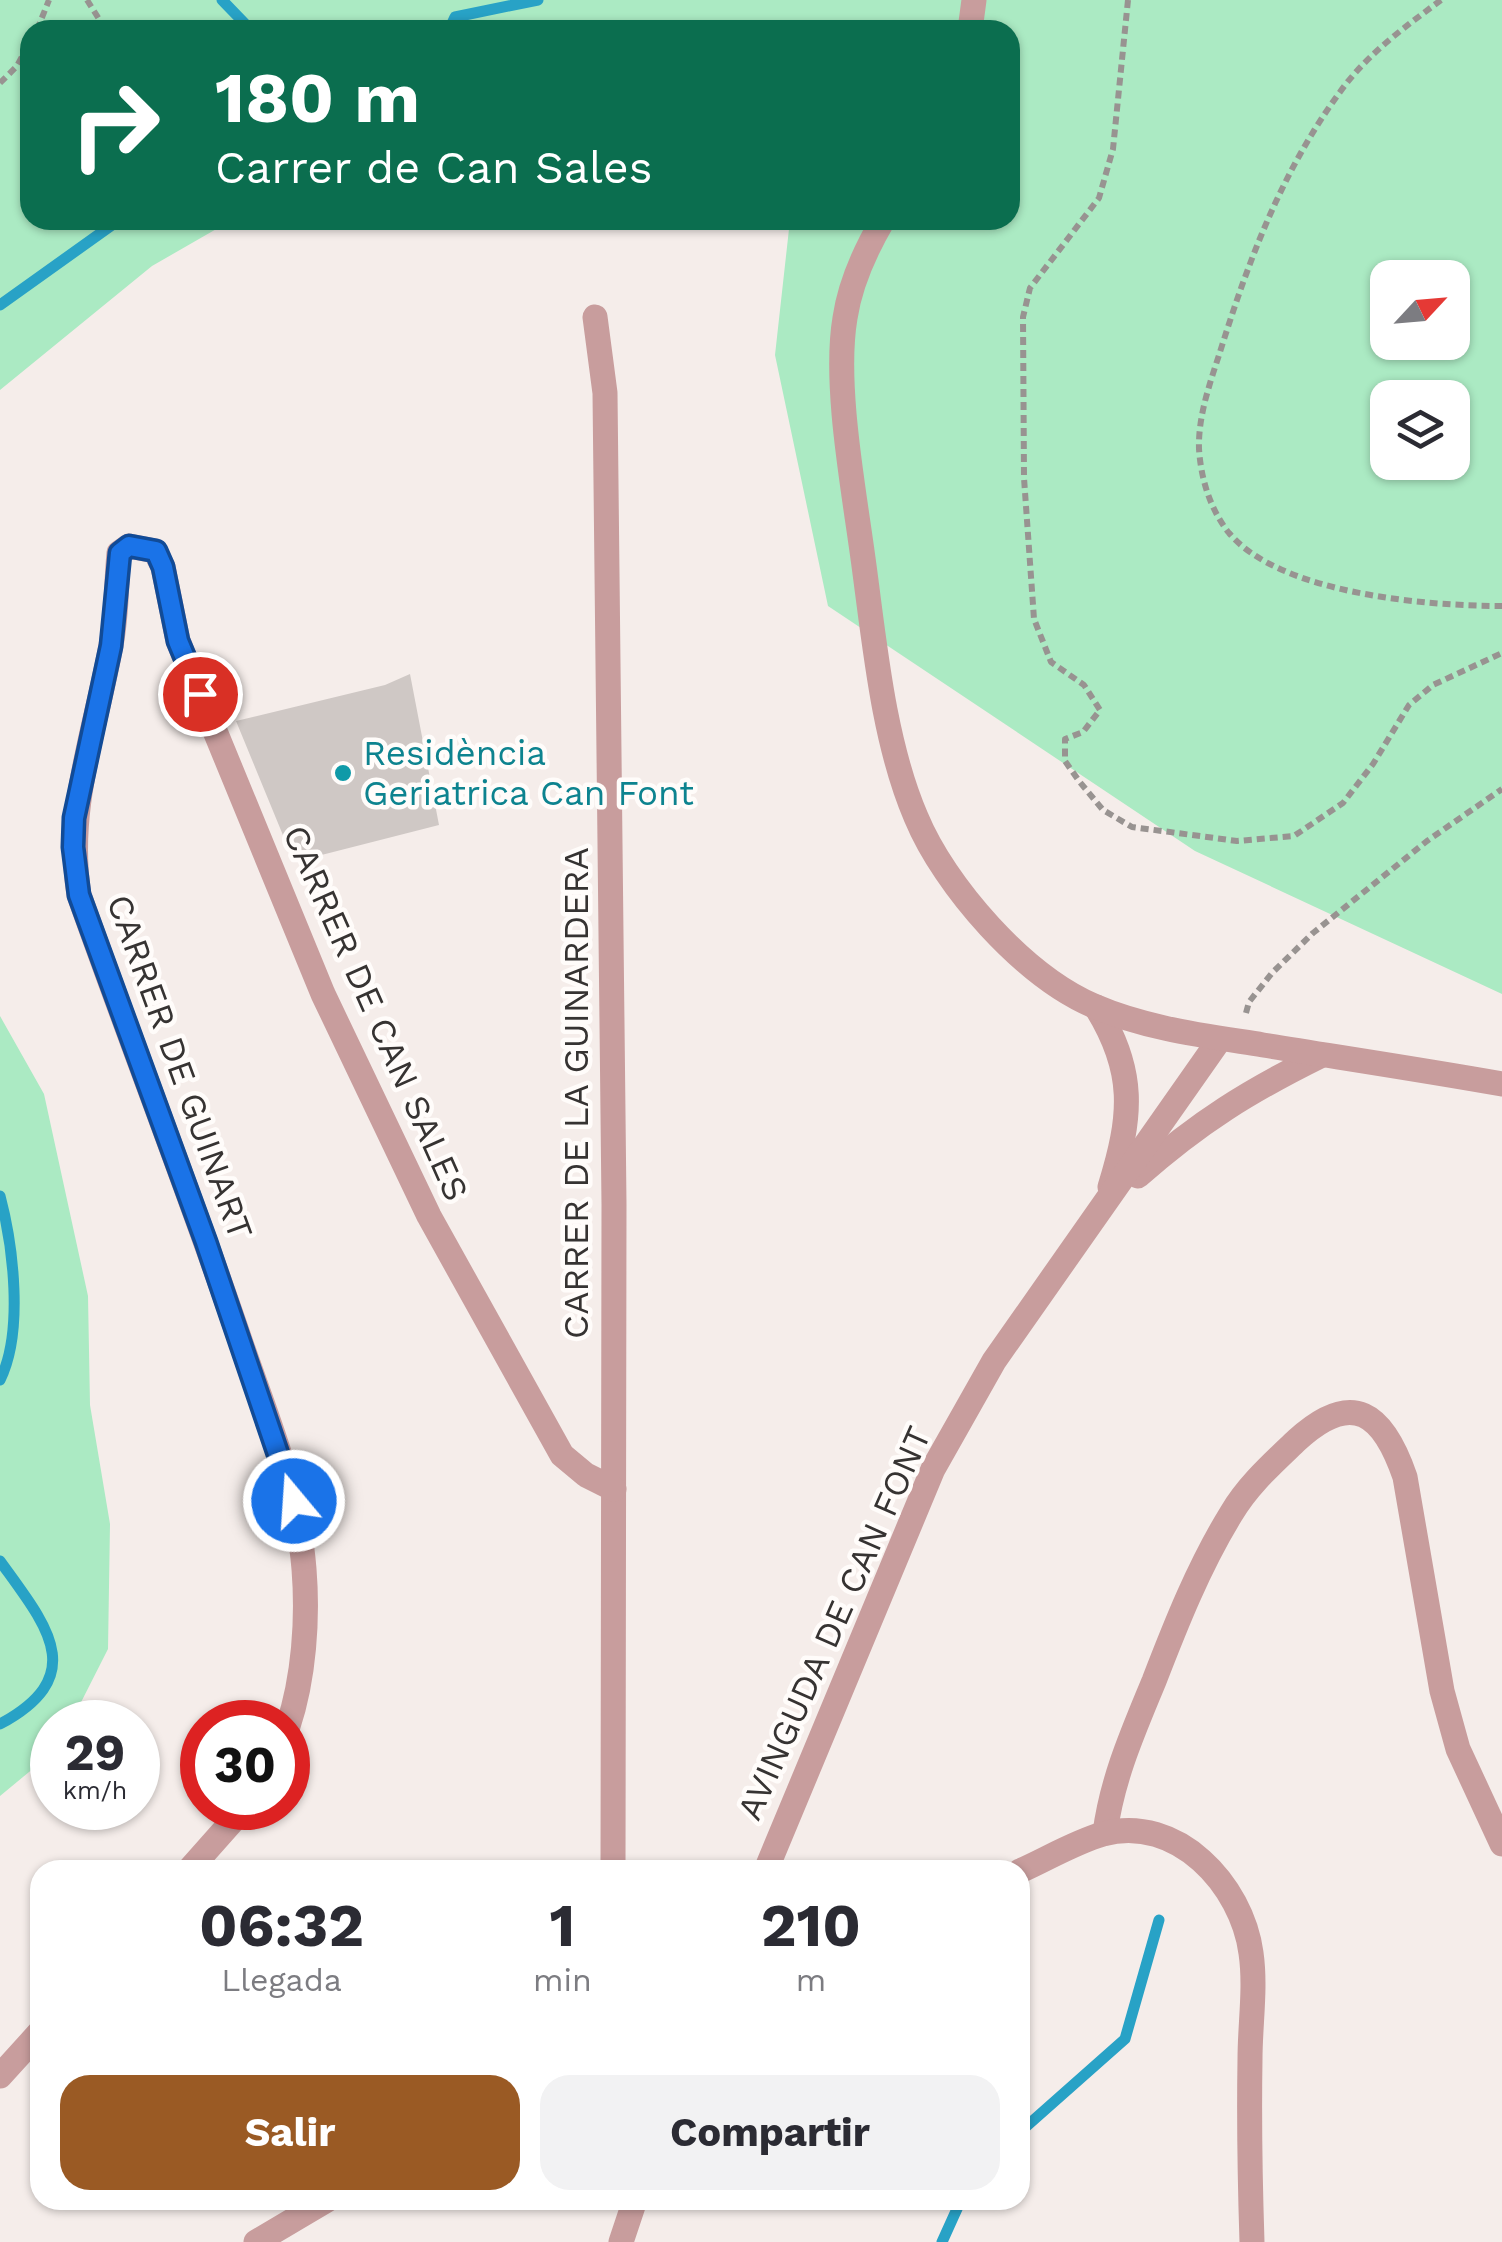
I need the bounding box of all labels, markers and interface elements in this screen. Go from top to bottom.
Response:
text: 180 m [215,57,420,139]
icon: right [50,60,180,190]
text: Carrer de Can Sales [215,141,652,194]
north arrow [1370,260,1470,360]
map controls [1370,260,1470,480]
button: layers [1370,380,1470,480]
pin [158,652,243,737]
icon: arrive [173,667,228,722]
place label: Residència Geriatrica Can Font [363,732,694,814]
marker: Residència Geriatrica Can Font [332,762,354,784]
street label: CARRER DE CAN SALES [274,819,478,1207]
street label: CARRER DE LA GUINARDERA [555,847,597,1339]
street label: CARRER DE GUINART [98,889,262,1245]
street label: AVINGUDA DE CAN FONT [728,1420,940,1826]
position arrow [242,1449,346,1553]
speed limit sign: 30 [180,1700,310,1830]
text: 29 [65,1723,125,1782]
text: km/h [63,1776,127,1805]
text: 06:32 [199,1890,364,1961]
text: 1 [549,1890,575,1961]
text: 210 [761,1890,861,1961]
text: Llegada [221,1961,342,1999]
text: min [533,1961,592,1999]
text: m [796,1961,826,1999]
button: Salir [60,2075,520,2190]
button: Compartir [540,2075,1000,2190]

